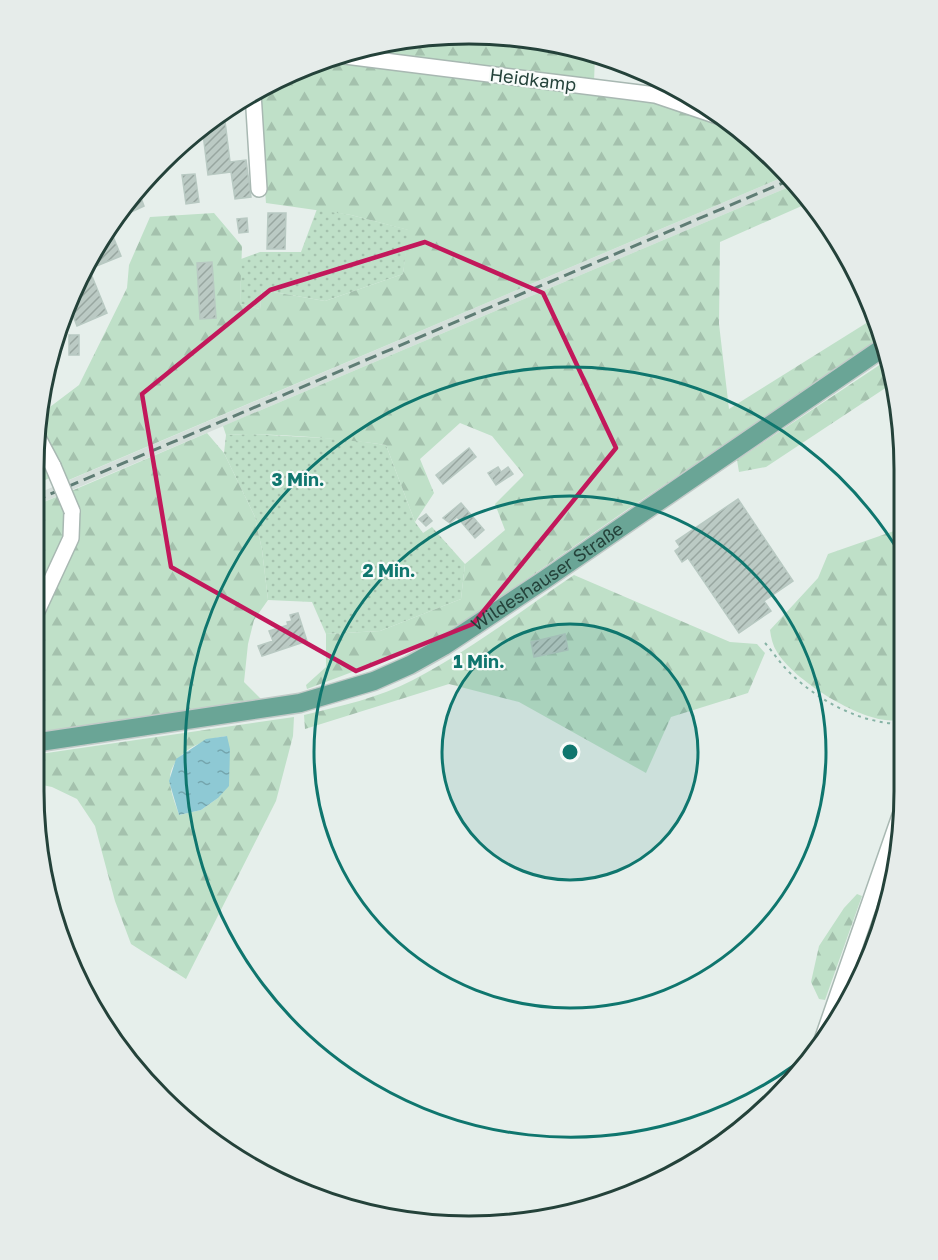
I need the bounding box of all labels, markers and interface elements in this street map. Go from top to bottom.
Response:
street label: Heidkamp [489,63,578,95]
text: 3 Min. [271,468,325,490]
street label: Wildeshauser Straße [467,517,627,635]
text: 2 Min. [362,559,416,581]
text: 1 Min. [453,650,505,672]
centre of rings [560,742,580,762]

